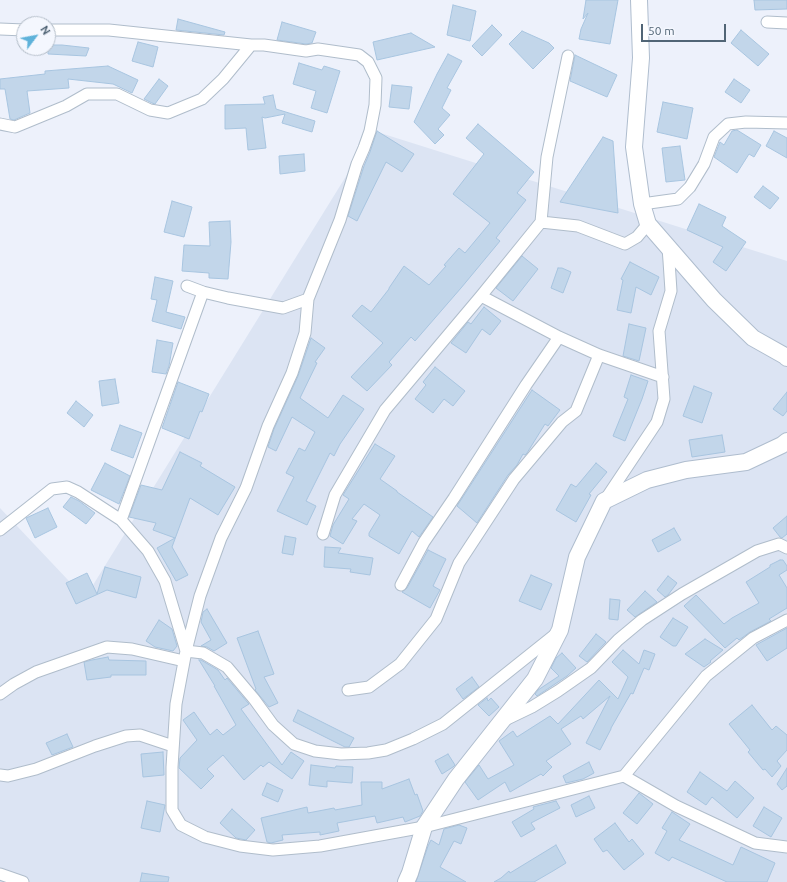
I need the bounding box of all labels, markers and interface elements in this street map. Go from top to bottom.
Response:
north arrow [16,16,56,56]
scale bar [643,16,728,42]
text: N [38,24,53,37]
text: 50 m [648,24,675,37]

